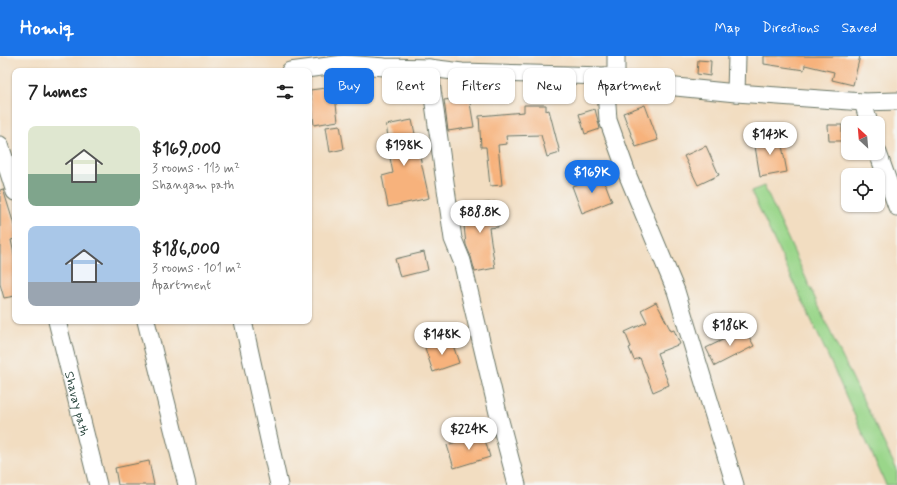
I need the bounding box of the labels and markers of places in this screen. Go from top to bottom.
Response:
pin: $143K [742,122,798,156]
pin: $198K [376,133,432,167]
pin: $169K [564,160,620,194]
pin: $88.8K [447,200,513,234]
pin: $186K [702,313,758,347]
pin: $148K [414,322,470,356]
pin: $224K [441,417,497,451]

